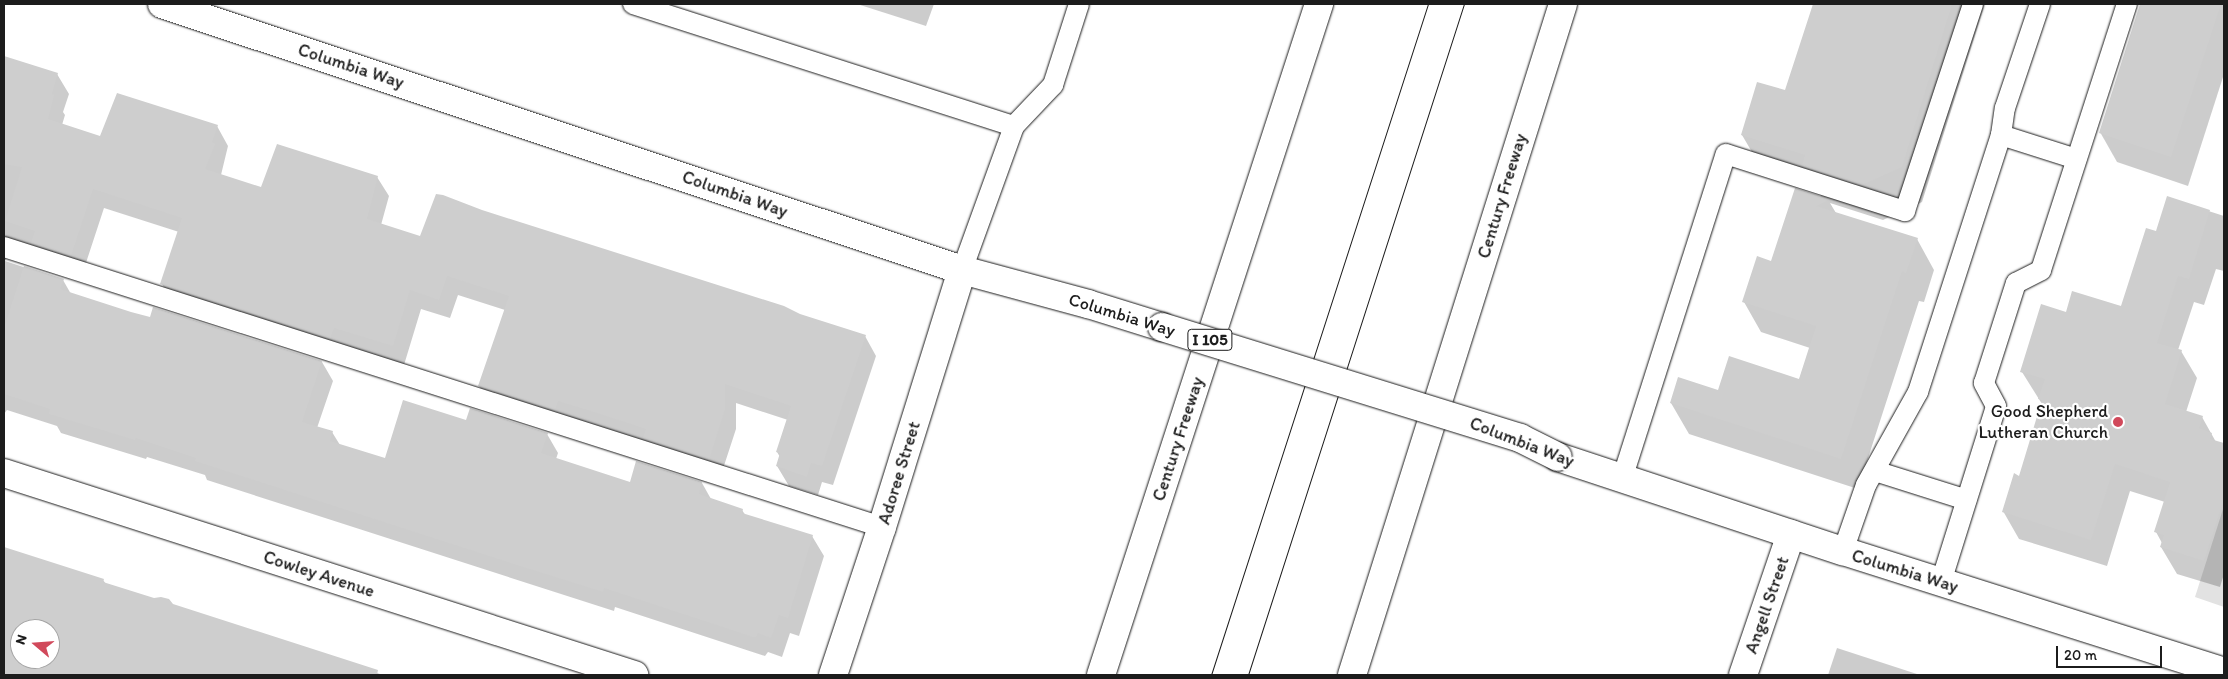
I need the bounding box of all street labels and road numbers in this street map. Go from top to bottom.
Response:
street label: Columbia Way [295,39,407,93]
street label: Century Freeway [1473,131,1531,261]
street label: Columbia Way [679,166,791,222]
street label: Columbia Way [1066,289,1178,341]
road number: I 105 [1186,326,1234,354]
street label: Century Freeway [1148,374,1208,504]
street label: Columbia Way [1467,412,1577,472]
street label: Adoree Street [873,419,925,527]
street label: Columbia Way [1849,545,1961,597]
street label: Cowley Avenue [261,546,377,602]
street label: Angell Street [1740,554,1794,656]

